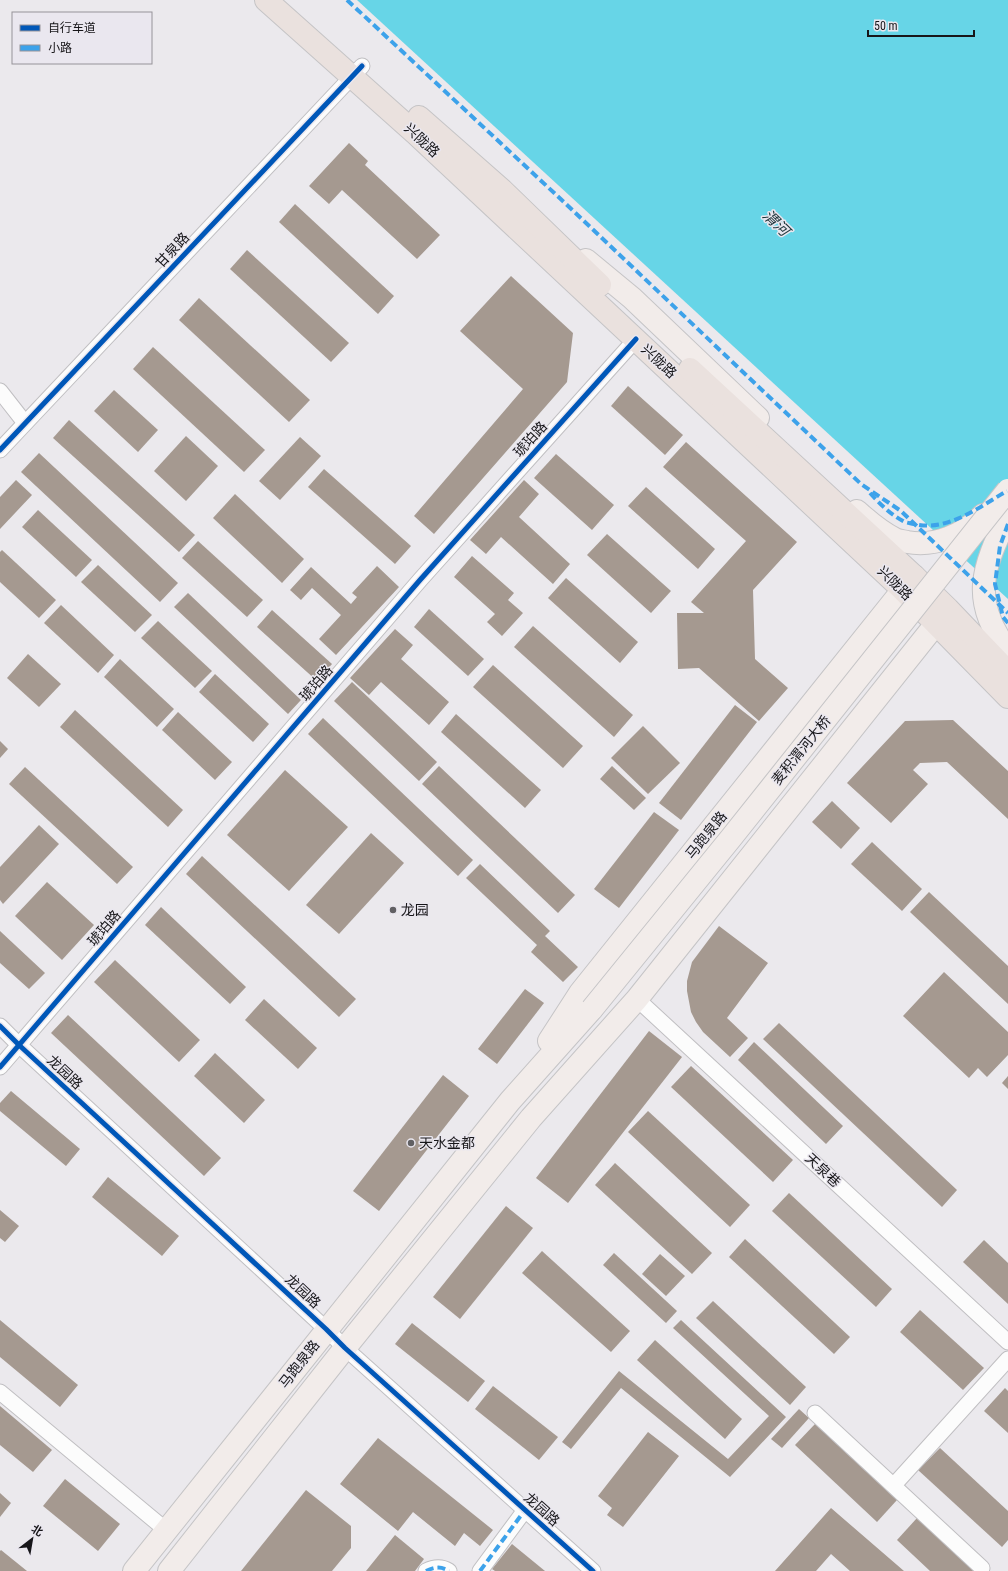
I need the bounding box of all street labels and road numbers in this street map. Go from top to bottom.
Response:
street label: 兴陇路 [401,120,443,160]
street label: 甘泉路 [152,229,192,271]
street label: 兴陇路 [638,341,680,381]
street label: 琥珀路 [510,418,550,460]
street label: 兴陇路 [874,563,916,603]
street label: 琥珀路 [296,662,336,704]
street label: 麦积渭河大桥 [768,712,834,788]
street label: 马跑泉路 [682,808,730,862]
street label: 琥珀路 [84,907,124,949]
street label: 龙园路 [44,1052,86,1092]
street label: 天泉巷 [802,1150,844,1190]
street label: 龙园路 [282,1271,324,1311]
street label: 马跑泉路 [275,1337,323,1391]
street label: 龙园路 [521,1489,563,1529]

